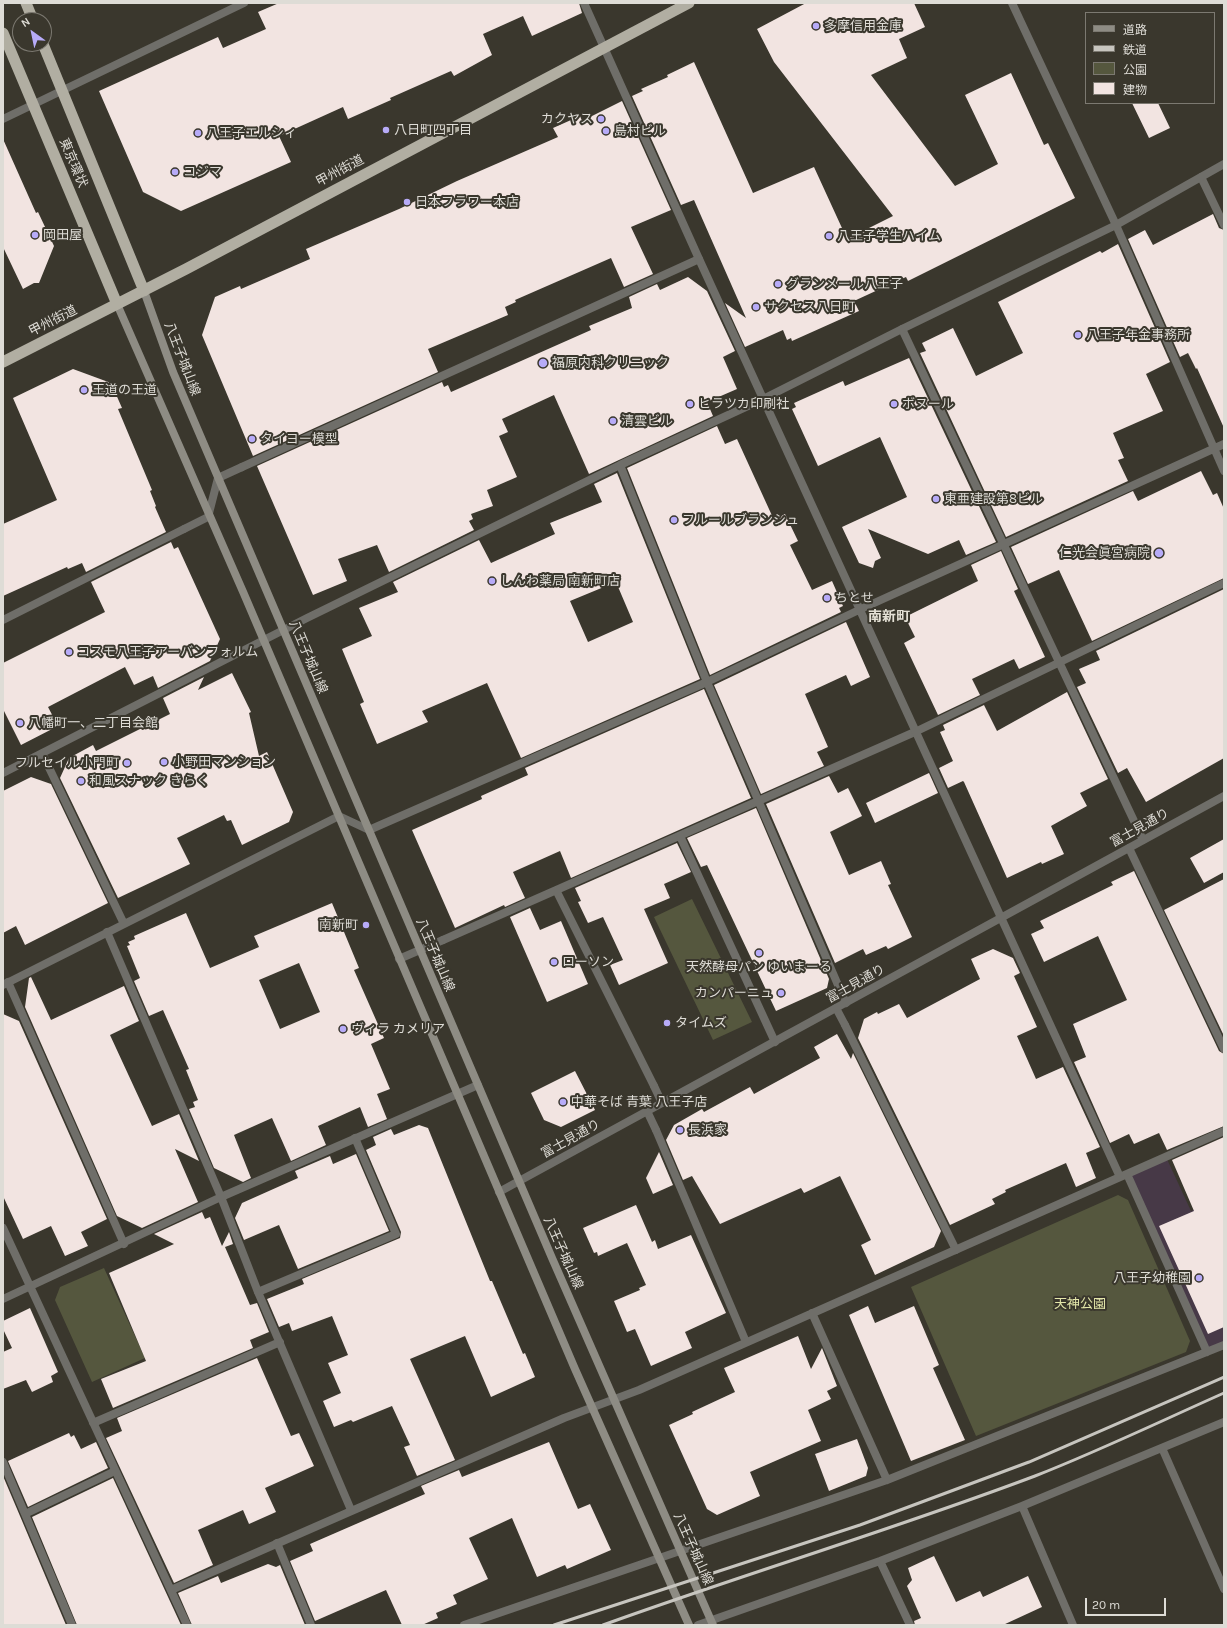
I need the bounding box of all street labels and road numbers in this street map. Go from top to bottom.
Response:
street label: 東京環状 [56,136,90,190]
street label: 甲州街道 [313,152,367,190]
street label: 甲州街道 [26,302,80,340]
street label: 八王子城山線 [161,320,203,398]
street label: 八王子城山線 [286,618,330,696]
street label: 富士見通り [1108,805,1172,851]
street label: 八王子城山線 [413,916,457,994]
street label: 富士見通り [824,961,888,1007]
street label: 富士見通り [539,1116,603,1162]
street label: 八王子城山線 [540,1214,586,1292]
street label: 八王子城山線 [670,1510,716,1588]

